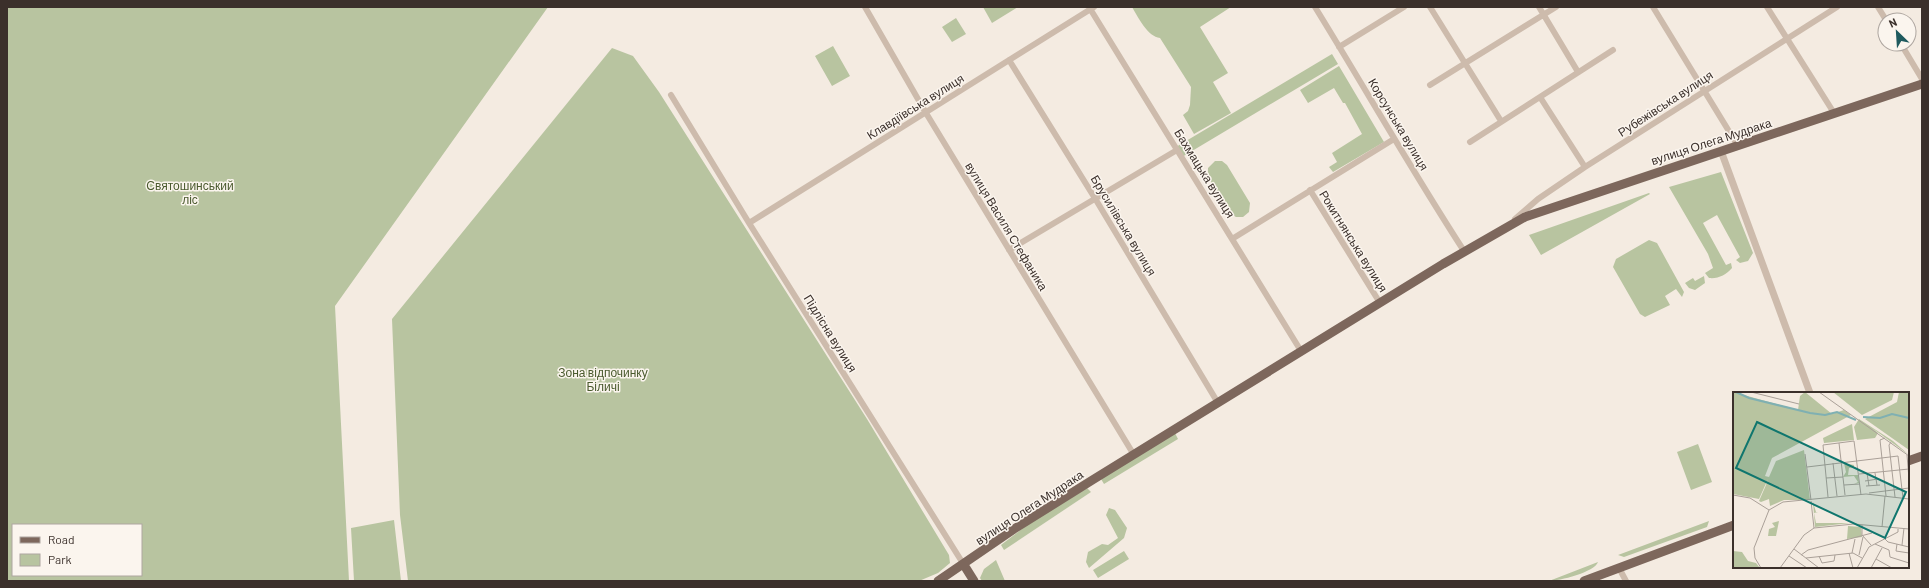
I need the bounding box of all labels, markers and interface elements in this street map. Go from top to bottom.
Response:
north arrow [1877,12,1917,52]
text: N [1886,15,1899,30]
street label: Рубежівська вулиця [1615,67,1716,140]
street label: Клавдіївська вулиця [864,70,967,142]
street label: Корсунська вулиця [1365,76,1432,173]
street label: вулиця Олега Мудрака [1649,115,1774,168]
street label: Бахмацька вулиця [1171,126,1238,221]
street label: вулиця Василя Стефаника [962,159,1051,294]
street label: Брусилівська вулиця [1088,172,1160,278]
park label: Святошинський ліс [146,178,234,206]
street label: Рокитнянська вулиця [1316,188,1391,295]
street label: Підлісна вулиця [801,292,860,375]
park label: Зона відпочинку Біличі [558,365,648,393]
inset map [1733,392,1909,568]
street label: вулиця Олега Мудрака [972,467,1086,548]
legend [12,524,142,576]
text: Road [48,532,75,546]
text: Park [48,552,72,566]

